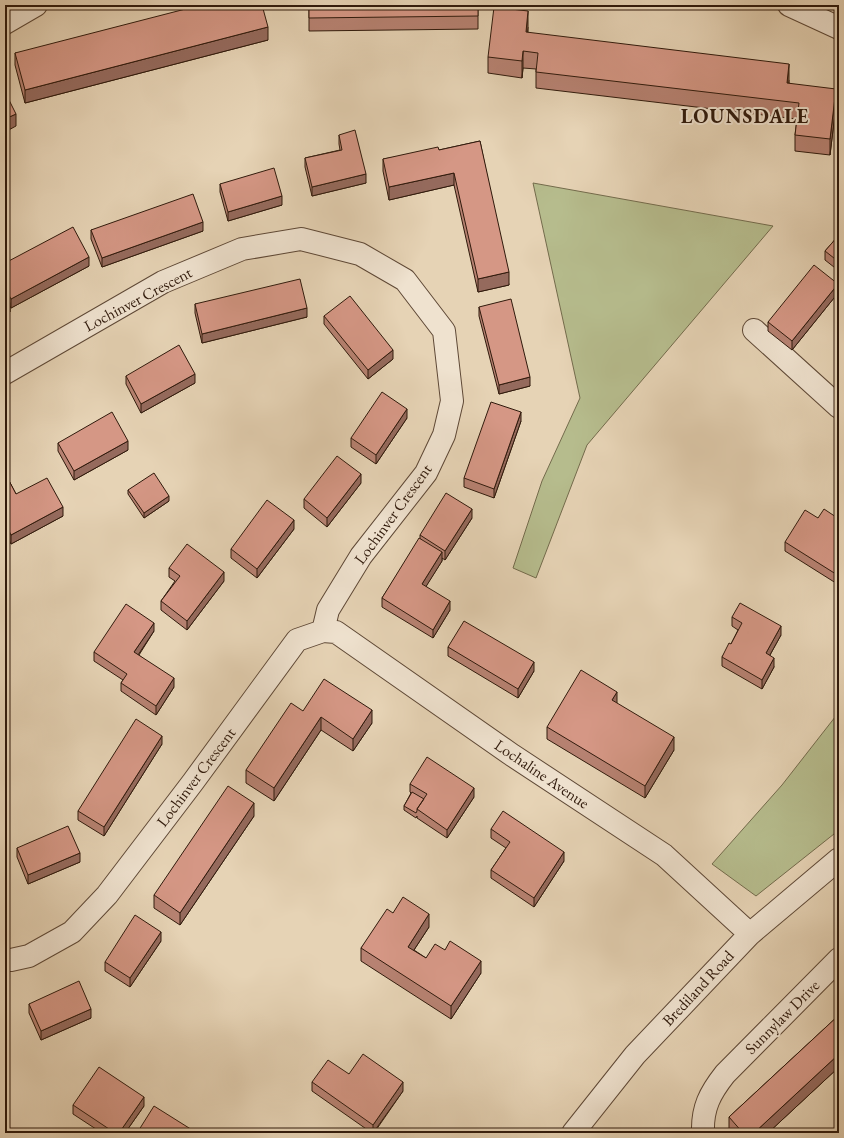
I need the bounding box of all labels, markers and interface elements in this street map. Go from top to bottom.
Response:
district label: LOUNSDALE [681,103,809,129]
street label: Lochinver Crescent [80,262,196,336]
street label: Lochinver Crescent [349,460,437,568]
street label: Lochinver Crescent [152,723,240,831]
street label: Lochaline Avenue [491,735,593,813]
street label: Brediland Road [657,945,739,1030]
street label: Sunnylaw Drive [740,975,824,1059]

